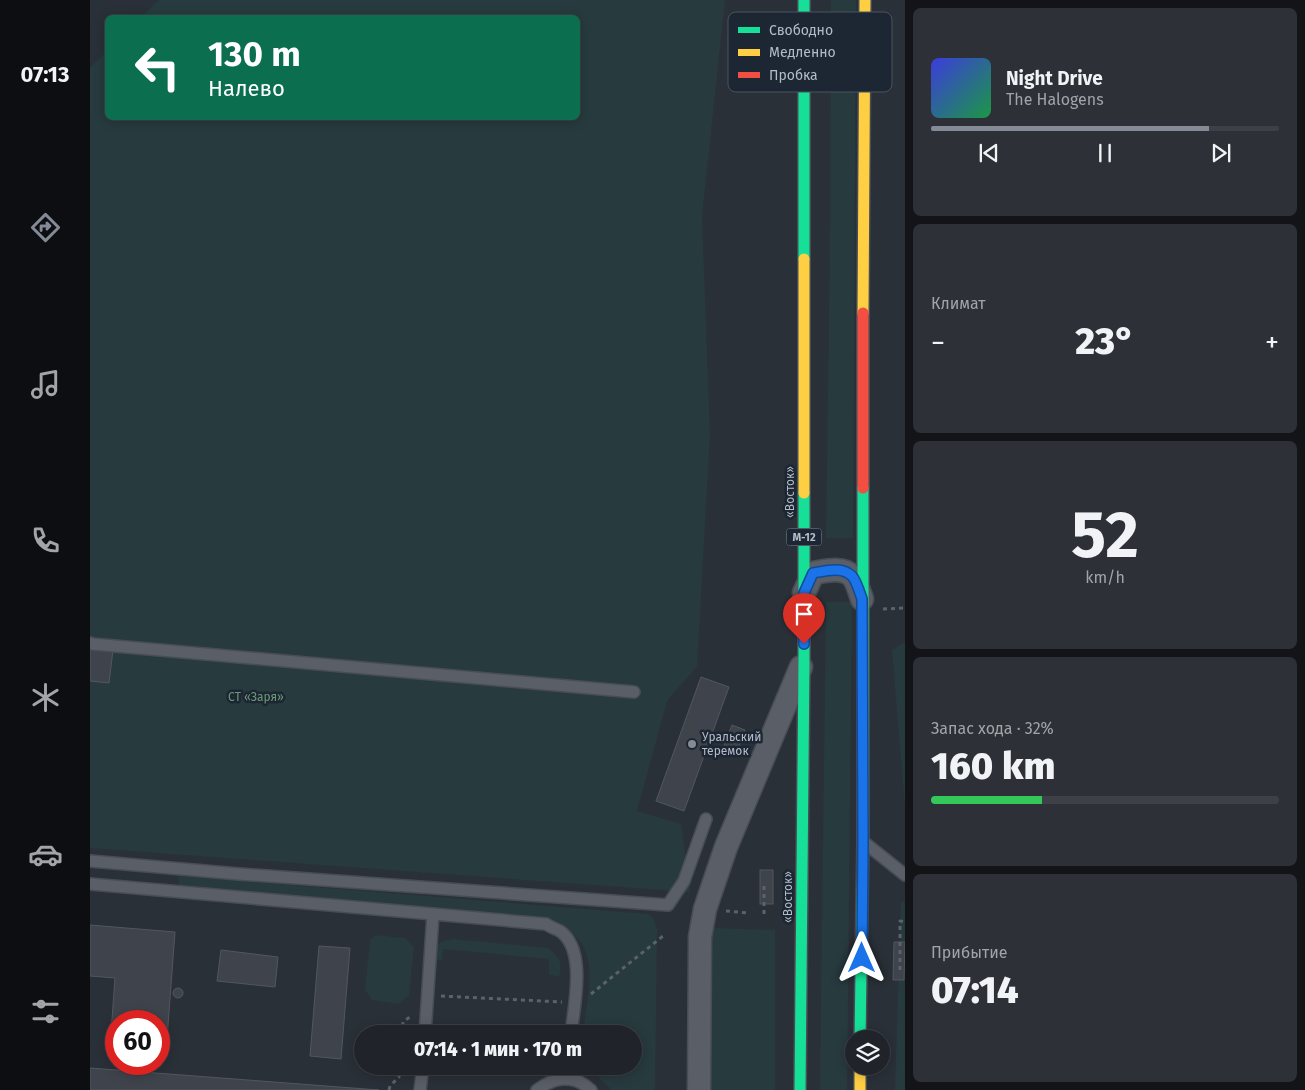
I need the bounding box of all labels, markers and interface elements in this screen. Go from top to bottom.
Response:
legend [728,12,892,92]
text: Свободно [769,22,833,39]
text: 130 m [208,33,301,75]
icon: left [125,35,190,100]
text: Медленно [769,44,836,61]
text: 07:13 [21,61,69,88]
text: Пробка [769,67,818,84]
text: Night Drive [1006,67,1103,90]
text: Налево [208,75,285,102]
text: The Halogens [1006,90,1104,109]
icon: previous [975,139,1003,167]
icon: pause [1091,139,1119,167]
icon: next [1207,139,1235,167]
icon: directions [28,210,63,245]
text: Климат [931,294,986,313]
text: 23° [1075,318,1135,364]
text: − [931,326,945,359]
text: + [1265,326,1279,359]
icon: music [28,367,63,402]
street label: «Восток» [783,466,797,518]
text: 52 [1071,496,1139,574]
icon: phone [28,523,63,558]
road number: М-12 [786,528,822,546]
text: km/h [1085,568,1125,587]
pin [783,593,825,644]
icon: arrive [790,600,818,628]
icon: climate [28,680,63,715]
park label: СТ «Заря» [228,690,284,704]
text: Запас хода · 32% [931,719,1054,738]
place label: Уральский теремок [702,730,762,758]
marker: Уральский теремок [686,738,698,750]
text: 160 km [931,743,1055,789]
icon: car [28,837,63,872]
street label: «Восток» [781,871,795,923]
position arrow [835,931,887,983]
text: Прибытие [931,943,1007,962]
text: 07:14 [931,967,1019,1013]
icon: filters [28,994,63,1029]
speed limit sign: 60 [105,1010,170,1075]
map controls [845,1030,890,1075]
button: layers [845,1030,890,1075]
text: 07:14 · 1 мин · 170 m [414,1038,582,1061]

